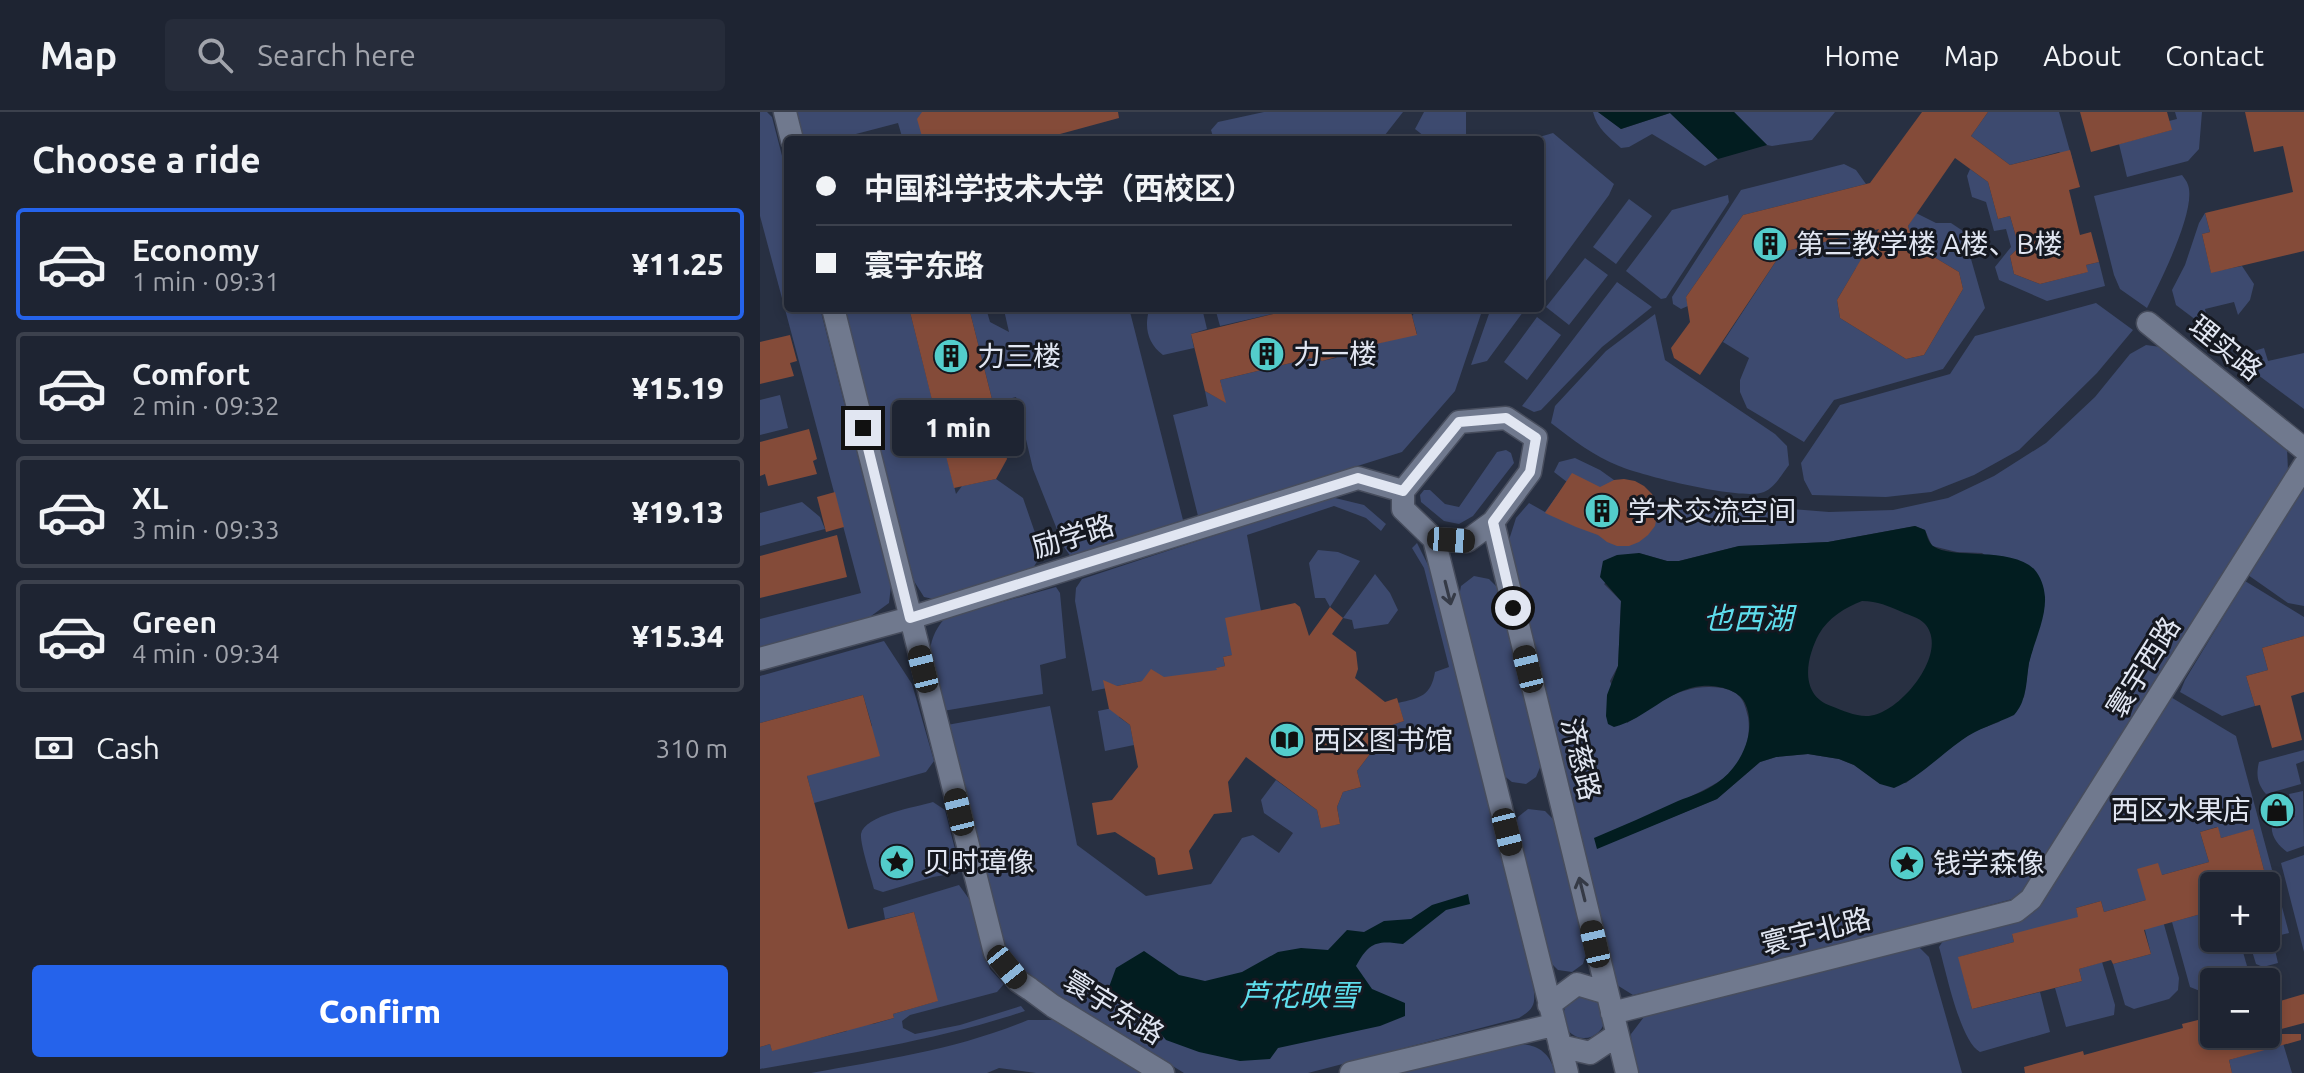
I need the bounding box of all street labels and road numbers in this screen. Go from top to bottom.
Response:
street label: 理实路 [2184,309,2269,386]
street label: 励学路 [1028,508,1118,563]
street label: 寰宇西路 [2100,611,2185,722]
street label: 济慈路 [1556,714,1607,803]
street label: 寰宇北路 [1758,902,1874,959]
street label: 寰宇东路 [1059,964,1170,1049]

